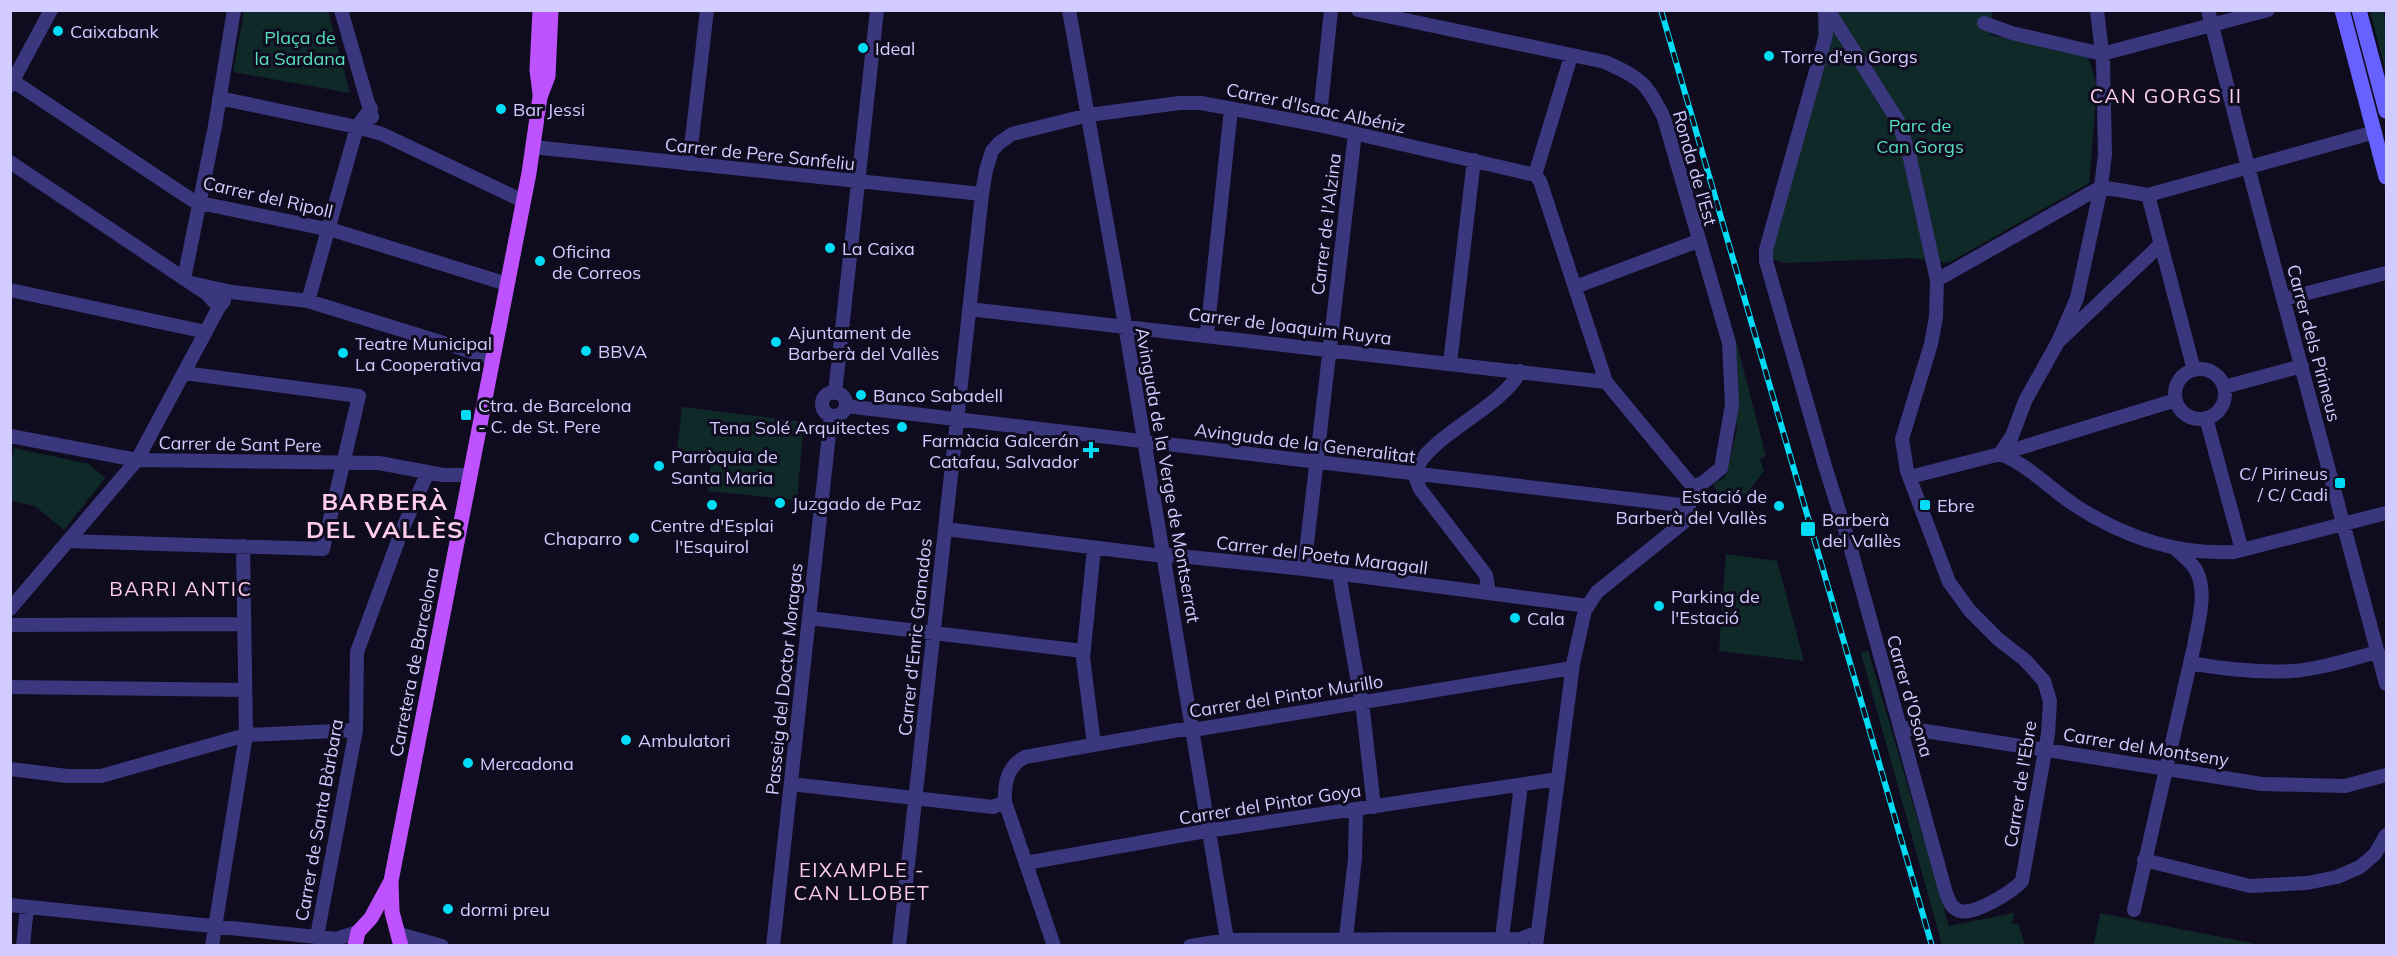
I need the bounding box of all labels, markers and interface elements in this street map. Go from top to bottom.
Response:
place label: Caixabank [70,20,160,43]
marker: Caixabank [51,24,65,38]
park label: Plaça de la Sardana [254,26,346,70]
place label: Ideal [875,37,915,60]
marker: Ideal [856,41,870,55]
place label: Torre d'en Gorgs [1781,45,1918,68]
marker: Torre d'en Gorgs [1762,49,1776,63]
street label: Carrer d'Isaac Albéniz [1224,78,1408,138]
district label: CAN GORGS II [2090,83,2242,108]
place label: Bar Jessi [513,98,585,121]
marker: Bar Jessi [494,102,508,116]
street label: Ronda de l'Est [1668,108,1722,228]
park label: Parc de Can Gorgs [1876,114,1964,158]
street label: Carrer de Pere Sanfeliu [664,133,856,175]
street label: Carrer de l'Alzina [1306,152,1346,296]
street label: Carrer del Ripoll [201,171,335,223]
place label: La Caixa [842,237,915,260]
place label: Oficina de Correos [552,240,641,284]
marker: La Caixa [823,241,837,255]
marker: Oficina de Correos [533,254,547,268]
street label: Carrer dels Pirineus [2282,262,2346,424]
street label: Carrer de Joaquim Ruyra [1187,302,1393,350]
place label: Ajuntament de Barberà del Vallès [788,321,939,365]
street label: Avinguda de la Verge de Montserrat [1131,326,1205,624]
place label: Teatre Municipal La Cooperativa [355,332,492,376]
marker: Ajuntament de Barberà del Vallès [769,335,783,349]
place label: BBVA [598,340,647,363]
marker: BBVA [579,344,593,358]
marker: Teatre Municipal La Cooperativa [336,346,350,360]
place label: Banco Sabadell [873,384,1003,407]
marker: Banco Sabadell [854,388,868,402]
place label: Ctra. de Barcelona - C. de St. Pere [478,394,632,438]
marker: Ctra. de Barcelona - C. de St. Pere [459,408,473,422]
place label: Tena Solé Arquitectes [709,416,890,439]
street label: Avinguda de la Generalitat [1193,418,1417,468]
marker: Tena Solé Arquitectes [895,420,909,434]
place label: Farmàcia Galcerán Catafau, Salvador [922,429,1079,473]
street label: Carrer de Sant Pere [158,431,322,457]
marker: Farmàcia Galcerán Catafau, Salvador [1084,443,1098,457]
place label: Parròquia de Santa Maria [671,445,778,489]
marker: Parròquia de Santa Maria [652,459,666,473]
place label: C/ Pirineus / C/ Cadi [2239,462,2328,506]
marker: C/ Pirineus / C/ Cadi [2333,476,2347,490]
place label: Estació de Barberà del Vallès [1616,485,1767,529]
district label: BARBERÀ DEL VALLÈS [306,486,464,544]
place label: Juzgado de Paz [792,492,922,515]
place label: Ebre [1937,494,1975,517]
marker: Juzgado de Paz [773,496,787,510]
marker: Centre d'Esplai l'Esquirol [705,498,719,512]
marker: Ebre [1918,498,1932,512]
marker: Estació de Barberà del Vallès [1772,499,1786,513]
place label: Barberà del Vallès [1822,508,1901,552]
place label: Centre d'Esplai l'Esquirol [650,514,774,558]
marker: Barberà del Vallès [1799,520,1817,538]
place label: Chaparro [544,527,622,550]
marker: Chaparro [627,531,641,545]
street label: Carrer del Poeta Maragall [1215,531,1429,579]
street label: Carrer d'Enric Granados [893,537,937,737]
street label: Passeig del Doctor Moragas [760,562,808,796]
street label: Carretera de Barcelona [384,565,444,759]
district label: BARRI ANTIC [109,576,253,601]
place label: Parking de l'Estació [1671,585,1760,629]
marker: Parking de l'Estació [1652,599,1666,613]
place label: Cala [1527,607,1565,630]
marker: Cala [1508,611,1522,625]
street label: Carrer d'Osona [1882,632,1938,760]
street label: Carrer del Pintor Murillo [1187,669,1385,723]
street label: Carrer de Santa Bàrbara [290,717,348,923]
street label: Carrer de l'Ebre [1999,719,2041,849]
street label: Carrer del Montseny [2061,723,2231,772]
place label: Ambulatori [638,729,731,752]
marker: Ambulatori [619,733,633,747]
place label: Mercadona [480,752,574,775]
marker: Mercadona [461,756,475,770]
street label: Carrer del Pintor Goya [1177,778,1363,830]
district label: EIXAMPLE - CAN LLOBET [794,857,930,905]
place label: dormi preu [460,898,550,921]
marker: dormi preu [441,902,455,916]

